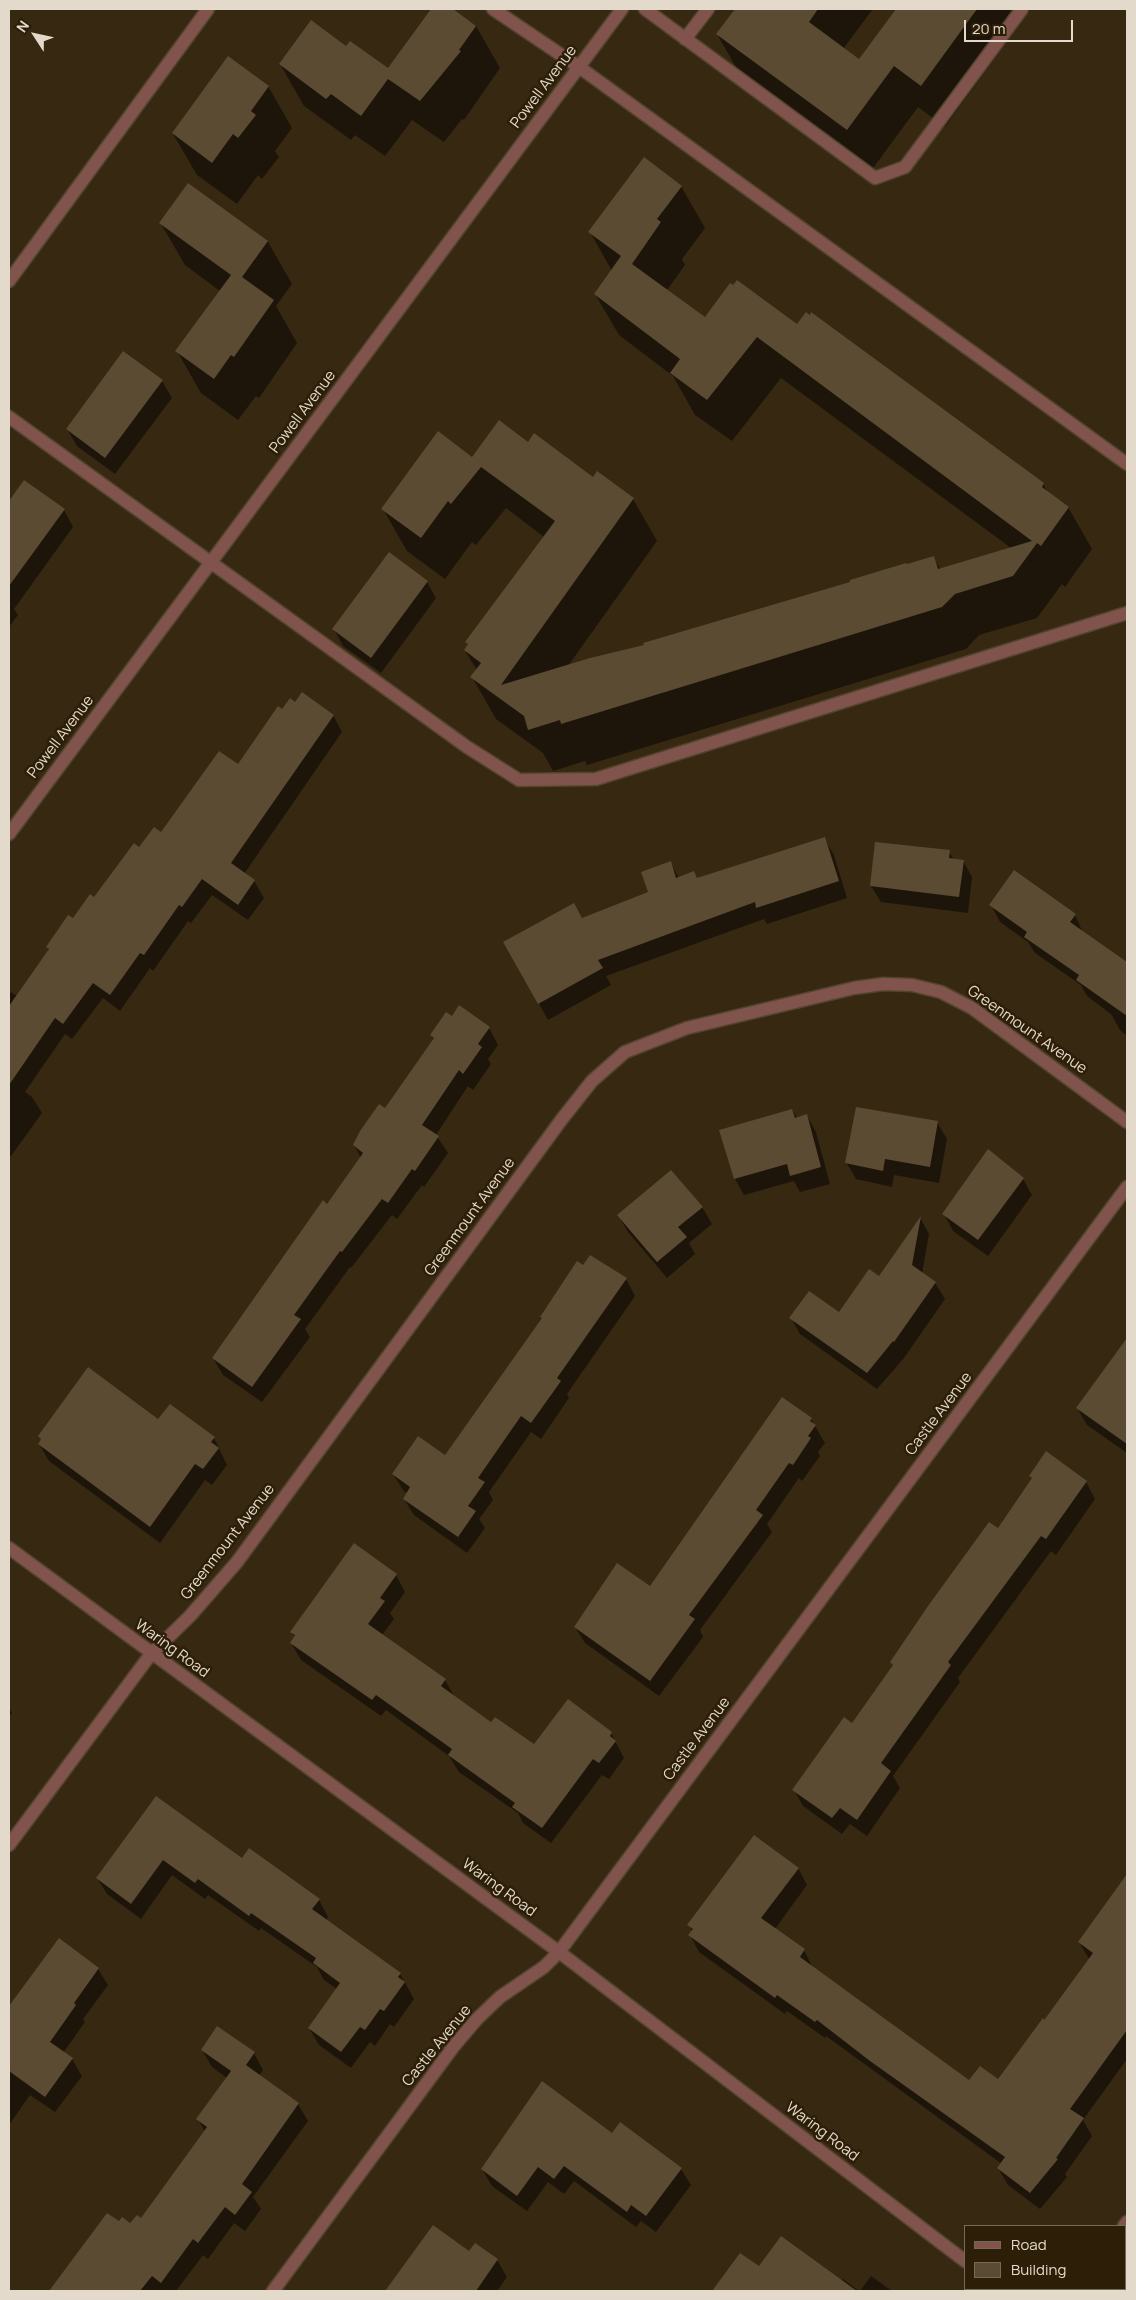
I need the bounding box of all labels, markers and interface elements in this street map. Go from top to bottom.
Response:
north arrow [10,10,60,60]
scale bar [966,10,1075,42]
text: N [12,17,33,36]
text: 20 m [972,18,1005,39]
street label: Powell Avenue [507,42,581,132]
street label: Powell Avenue [266,367,340,457]
street label: Powell Avenue [24,692,98,782]
street label: Greenmount Avenue [964,982,1090,1078]
street label: Greenmount Avenue [421,1154,519,1280]
street label: Castle Avenue [902,1369,976,1459]
street label: Greenmount Avenue [177,1481,279,1603]
street label: Waring Road [132,1616,212,1682]
street label: Castle Avenue [660,1694,734,1784]
street label: Waring Road [459,1855,539,1921]
street label: Castle Avenue [399,2002,475,2090]
street label: Waring Road [782,2099,862,2165]
legend [964,2225,1126,2290]
text: Road [1011,2234,1047,2255]
text: Building [1011,2259,1066,2280]

